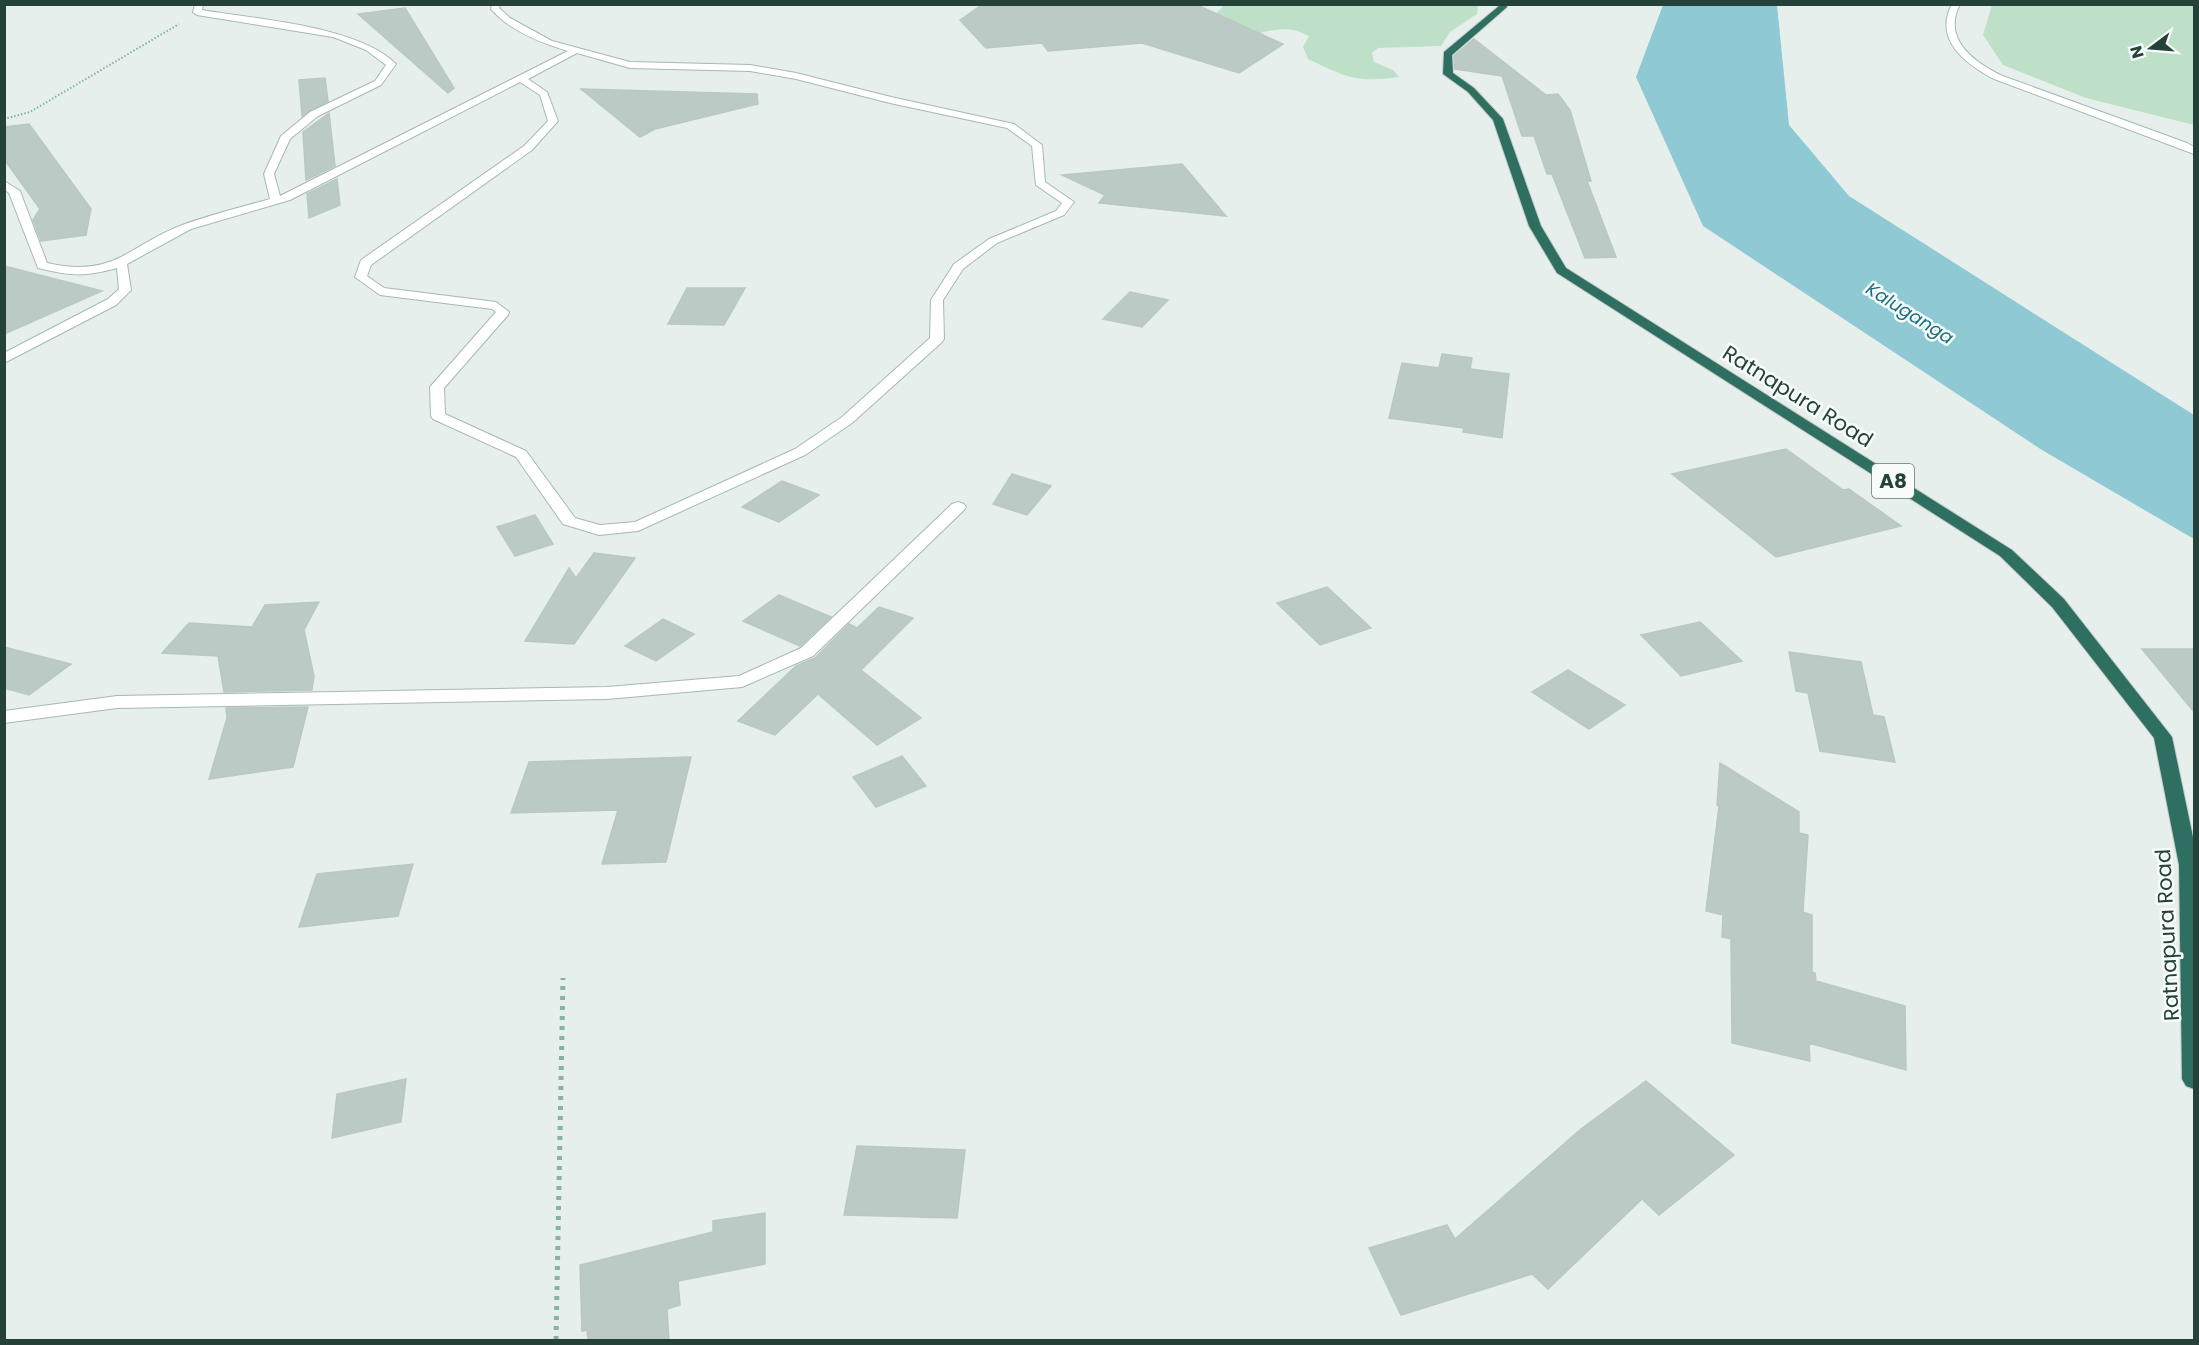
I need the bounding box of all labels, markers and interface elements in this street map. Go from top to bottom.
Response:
north arrow [2121,18,2181,78]
text: N [2124,43,2150,61]
water label: Kaluganga [1861,276,1959,350]
street label: Ratnapura Road [1717,338,1879,454]
road number: A8 [1872,464,1914,498]
street label: Ratnapura Road [2148,848,2186,1022]

